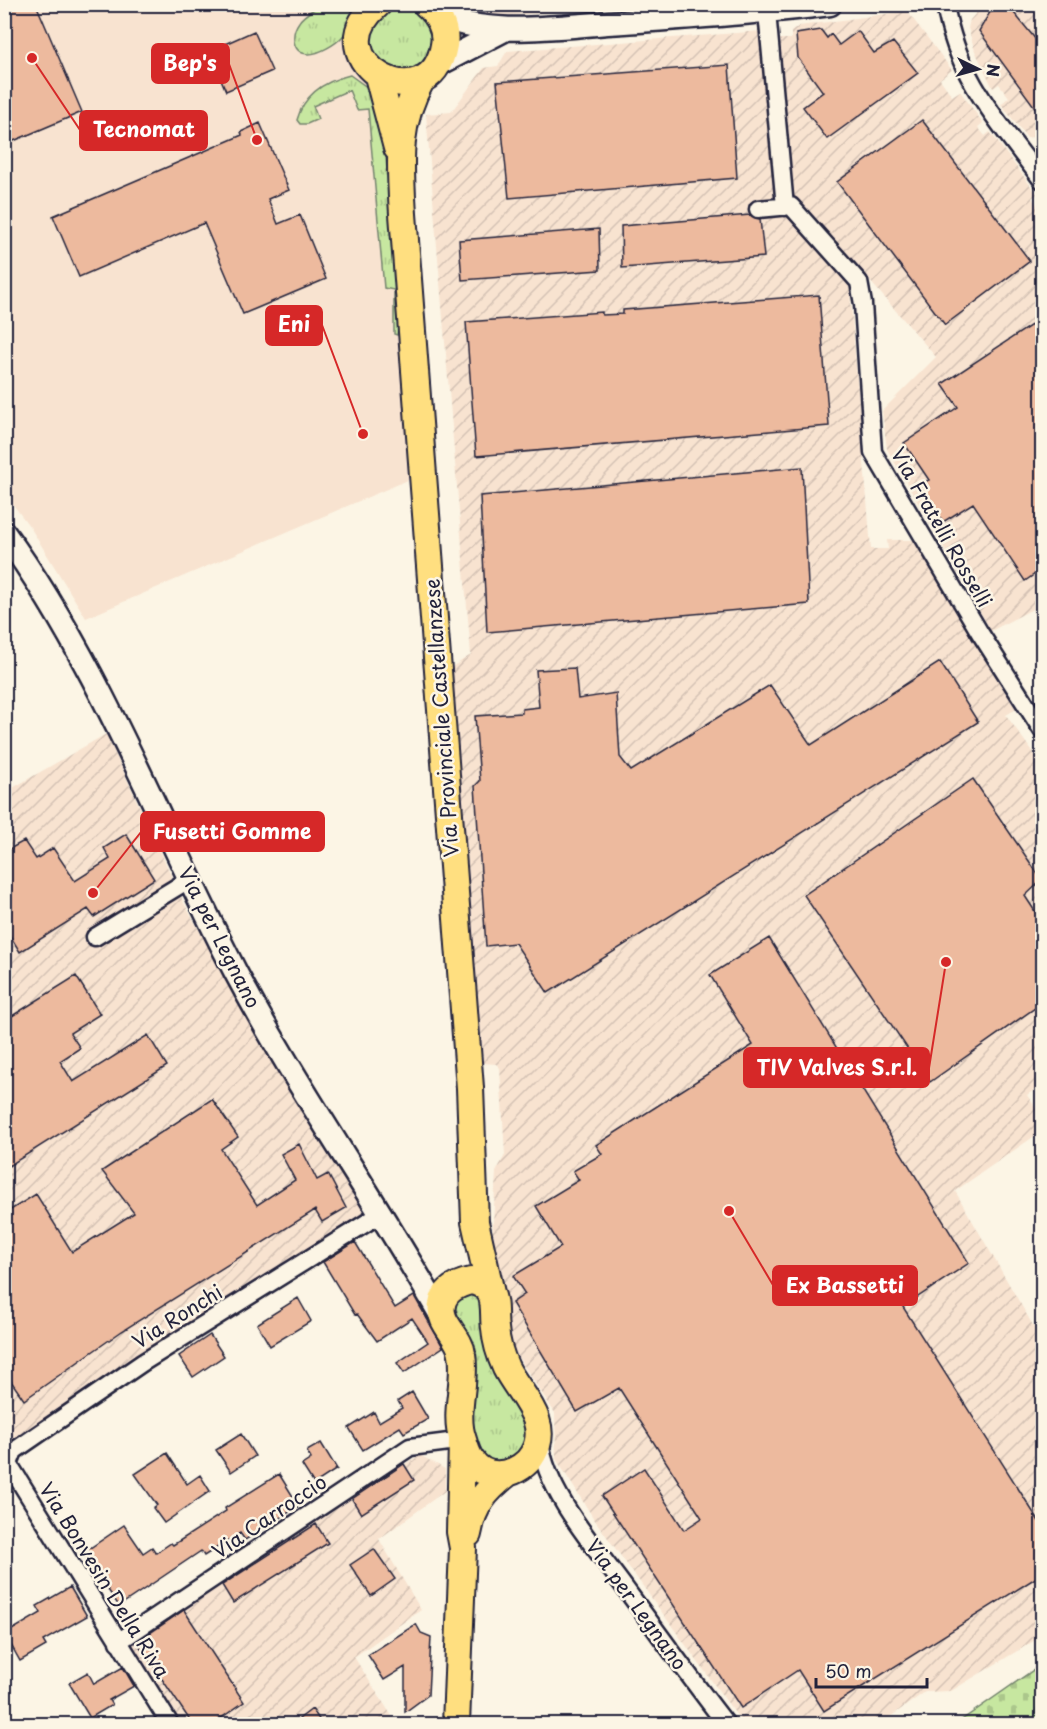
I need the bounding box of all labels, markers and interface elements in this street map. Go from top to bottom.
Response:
north arrow [948,39,1008,99]
callout: Bep's [152,44,229,83]
text: Bep's [163,46,217,78]
text: N [981,63,1006,78]
callout: Tecnomat [80,111,207,150]
text: Tecnomat [93,112,195,144]
callout: Eni [266,306,322,345]
text: Eni [278,307,310,339]
street label: Via Fratelli Rosselli [884,441,1000,613]
street label: Via Provinciale Castellanzese [416,578,466,858]
callout: Fusetti Gomme [141,812,324,851]
text: Fusetti Gomme [153,814,311,846]
street label: Via per Legnano [171,861,269,1013]
callout: TIV Valves S.r.l. [744,1048,929,1087]
text: TIV Valves S.r.l. [757,1050,917,1082]
callout: Ex Bassetti [773,1266,917,1305]
text: Ex Bassetti [786,1268,904,1300]
street label: Via Ronchi [126,1276,228,1356]
street label: Via Carroccio [206,1466,332,1566]
street label: Via Bonvesin Della Riva [32,1476,178,1684]
street label: Via per Legnano [579,1532,695,1676]
scale bar [816,1651,927,1689]
text: 50 m [825,1657,872,1684]

